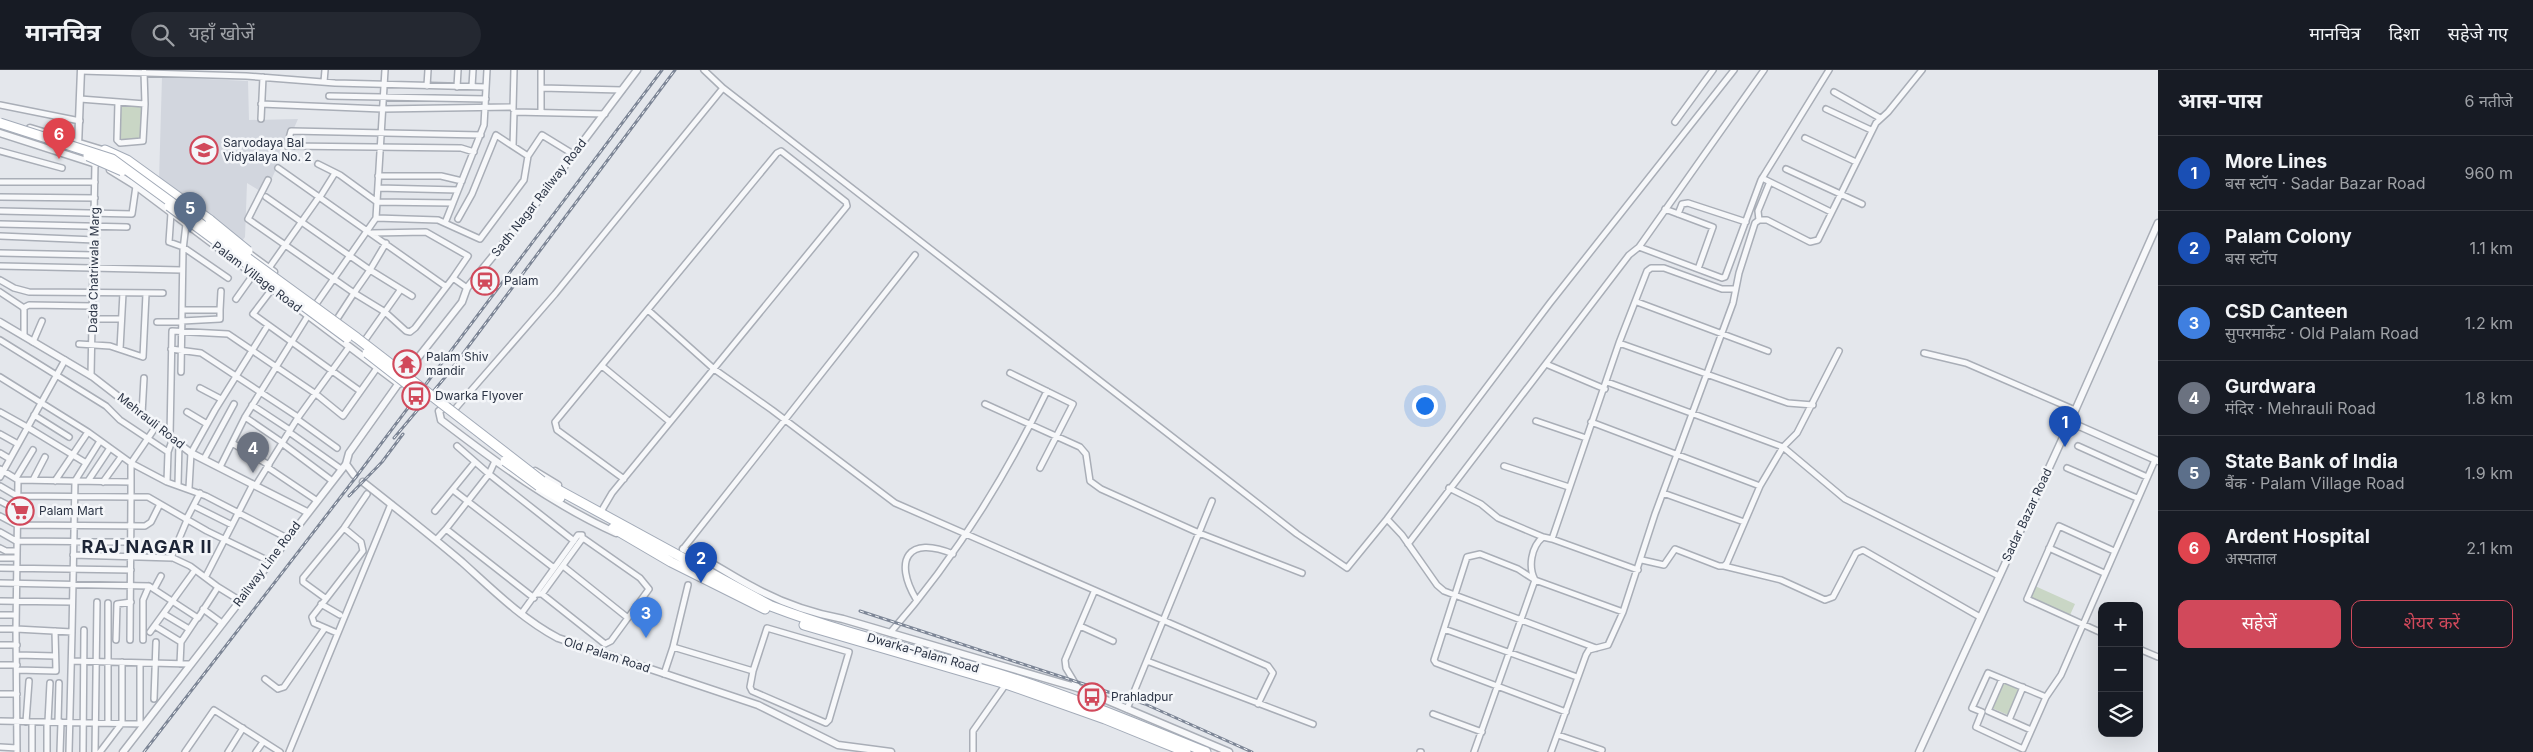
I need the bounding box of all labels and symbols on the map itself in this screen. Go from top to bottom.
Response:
pin: 6 [43,118,75,159]
school or university icon: Sarvodaya Bal Vidyalaya No. 2 [189,135,219,165]
place label: Sarvodaya Bal Vidyalaya No. 2 [223,135,312,164]
street label: Sadh Nagar Railway Road [488,136,589,260]
pin: 5 [174,192,206,233]
street label: Dada Chatriwala Marg [85,207,102,333]
street label: Palam Village Road [210,238,305,315]
station icon: Palam [470,266,500,296]
place label: Palam [504,273,539,288]
temple icon: Palam Shiv mandir [392,349,422,379]
place label: Palam Shiv mandir [426,349,489,378]
bus stop icon: Dwarka Flyover [401,381,431,411]
place label: Dwarka Flyover [435,388,524,403]
street label: Mehrauli Road [115,390,188,452]
your location [1412,393,1438,419]
pin: 1 [2049,406,2081,447]
pin: 4 [237,432,269,473]
street label: Sadar Bazar Road [1998,466,2055,564]
supermarket icon: Palam Mart [5,496,35,526]
place label: Palam Mart [39,503,103,518]
street label: Railway Line Road [230,518,304,609]
district label: RAJ NAGAR II [81,536,213,557]
pin: 2 [685,542,717,583]
pin: 3 [630,597,662,638]
street label: Dwarka-Palam Road [865,629,981,676]
street label: Old Palam Road [562,634,652,676]
bus stop icon: Prahladpur [1077,682,1107,712]
place label: Prahladpur [1111,689,1173,704]

